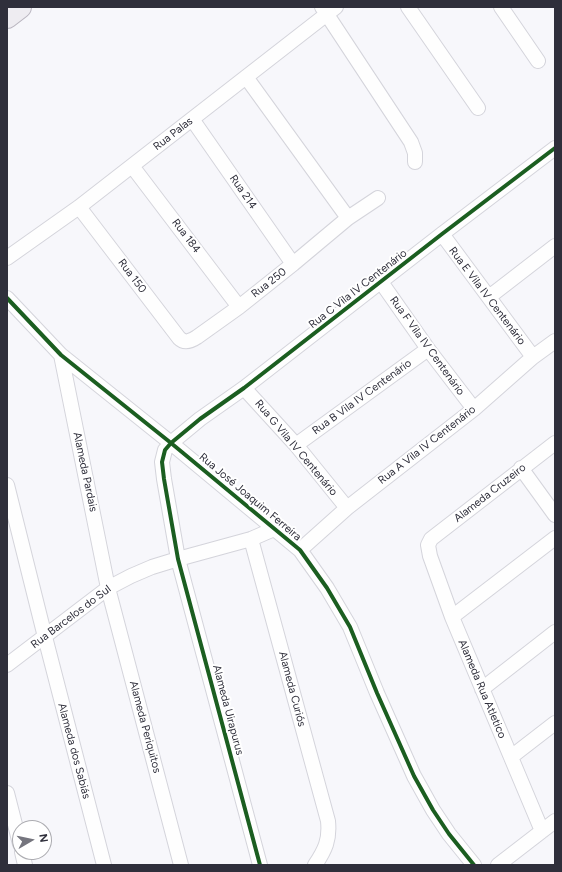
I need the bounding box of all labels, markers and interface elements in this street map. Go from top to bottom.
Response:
street label: Rua Palas [151,115,195,153]
street label: Rua 214 [226,172,260,212]
street label: Rua 184 [169,216,203,256]
street label: Rua E Vila IV Centenário [446,244,528,348]
street label: Rua C Vila IV Centenário [306,247,410,331]
street label: Rua 150 [115,256,149,296]
street label: Rua 250 [249,265,289,301]
street label: Rua F Vila IV Centenário [387,294,467,398]
street label: Rua B Vila IV Centenário [310,357,414,437]
street label: Rua G Vila IV Centenário [252,397,340,499]
street label: Rua A Vila IV Centenário [376,403,478,487]
street label: Alameda Pardais [70,431,100,513]
street label: Rua José Joaquim Ferreira [196,450,304,544]
street label: Alameda Cruzeiro [451,461,529,525]
street label: Rua Barcelos do Sul [28,583,114,651]
street label: Alameda Rua Atletico [455,638,509,740]
street label: Alameda Curiós [276,650,308,728]
street label: Alameda Uirapurus [210,663,246,757]
street label: Alameda Periquitos [126,679,164,775]
street label: Alameda dos Sabiás [55,702,93,800]
north arrow [12,820,52,860]
text: N [36,833,50,843]

